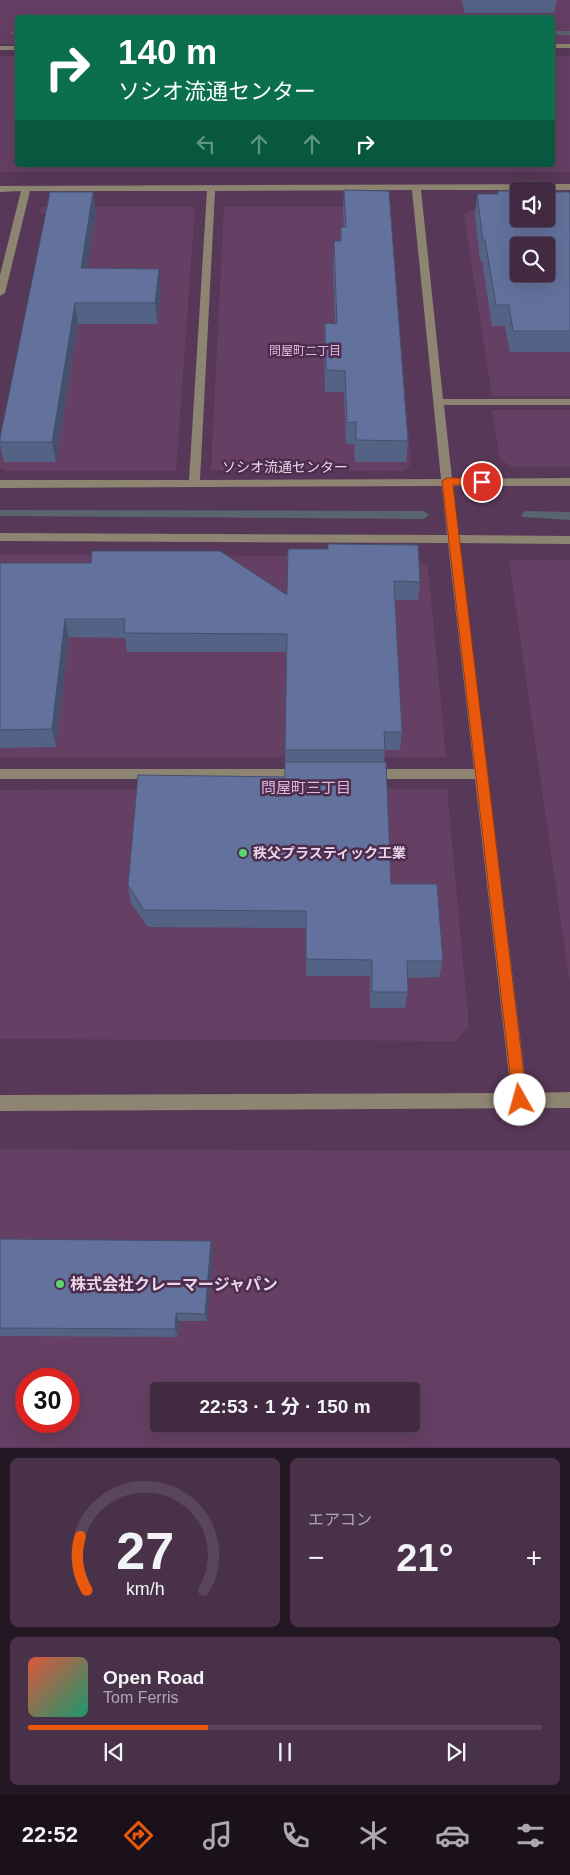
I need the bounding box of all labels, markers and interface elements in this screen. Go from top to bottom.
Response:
text: 140 m [118,32,217,71]
icon: right [35,35,100,100]
text: ソシオ流通センター [118,79,316,104]
icon: left [192,130,220,158]
icon: ahead [245,130,273,158]
icon: ahead [298,130,326,158]
icon: right [351,130,379,158]
map controls [510,182,555,282]
button: sound [510,182,555,227]
button: search [510,237,555,282]
district label: 問屋町二丁目 [269,344,341,358]
street label: ソシオ流通センター [222,459,348,475]
pin [461,461,503,503]
icon: arrive [468,468,496,496]
district label: 問屋町三丁目 [261,779,351,796]
place label: 秩父プラスティック工業 [253,845,406,861]
marker: 秩父プラスティック工業 [237,847,249,859]
position arrow [493,1073,545,1125]
place label: 株式会社クレーマージャパン [70,1275,278,1293]
marker: 株式会社クレーマージャパン [54,1278,66,1290]
speed limit sign: 30 [15,1368,80,1433]
text: 22:53 · 1 分 · 150 m [199,1396,371,1417]
text: エアコン [308,1511,372,1528]
text: 27 [116,1522,174,1580]
text: 21° [396,1537,454,1579]
text: − [308,1542,324,1573]
text: + [526,1542,542,1573]
text: km/h [126,1579,164,1599]
text: Open Road [103,1667,204,1688]
text: Tom Ferris [103,1689,179,1706]
icon: previous [100,1738,128,1766]
icon: pause [271,1738,299,1766]
icon: next [442,1738,470,1766]
icon: directions [121,1818,156,1853]
icon: music [200,1818,235,1853]
icon: phone [278,1818,313,1853]
icon: climate [356,1818,391,1853]
icon: car [435,1818,470,1853]
icon: filters [513,1818,548,1853]
text: 22:52 [22,1822,78,1847]

